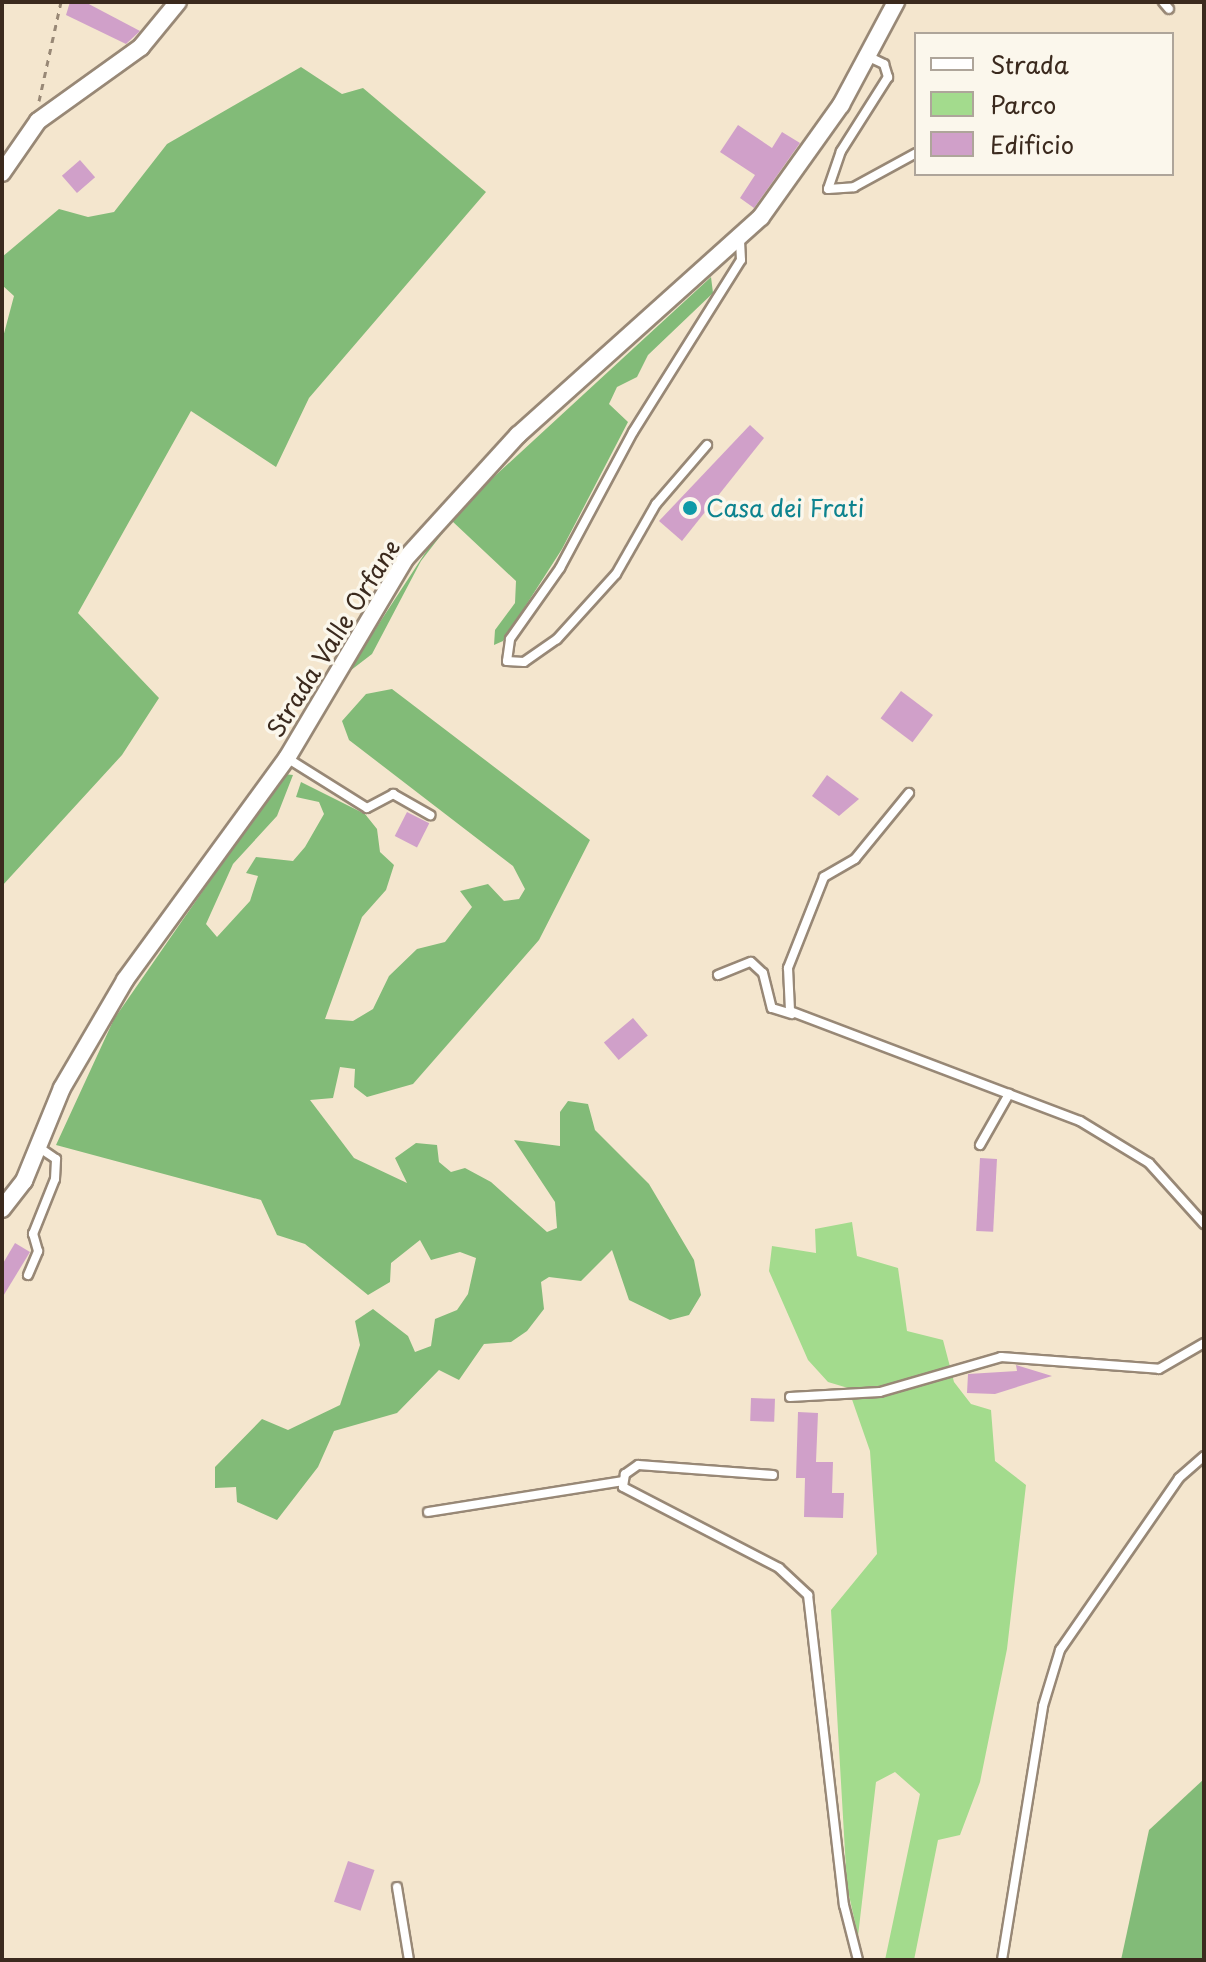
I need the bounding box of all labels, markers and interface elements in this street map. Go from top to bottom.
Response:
legend [914,32,1174,176]
text: Strada [990,46,1069,82]
text: Parco [990,86,1056,122]
text: Edificio [990,126,1074,162]
place label: Casa dei Frati [706,494,868,522]
marker: Casa dei Frati [681,499,699,517]
street label: Strada Valle Orfane [260,533,406,743]

